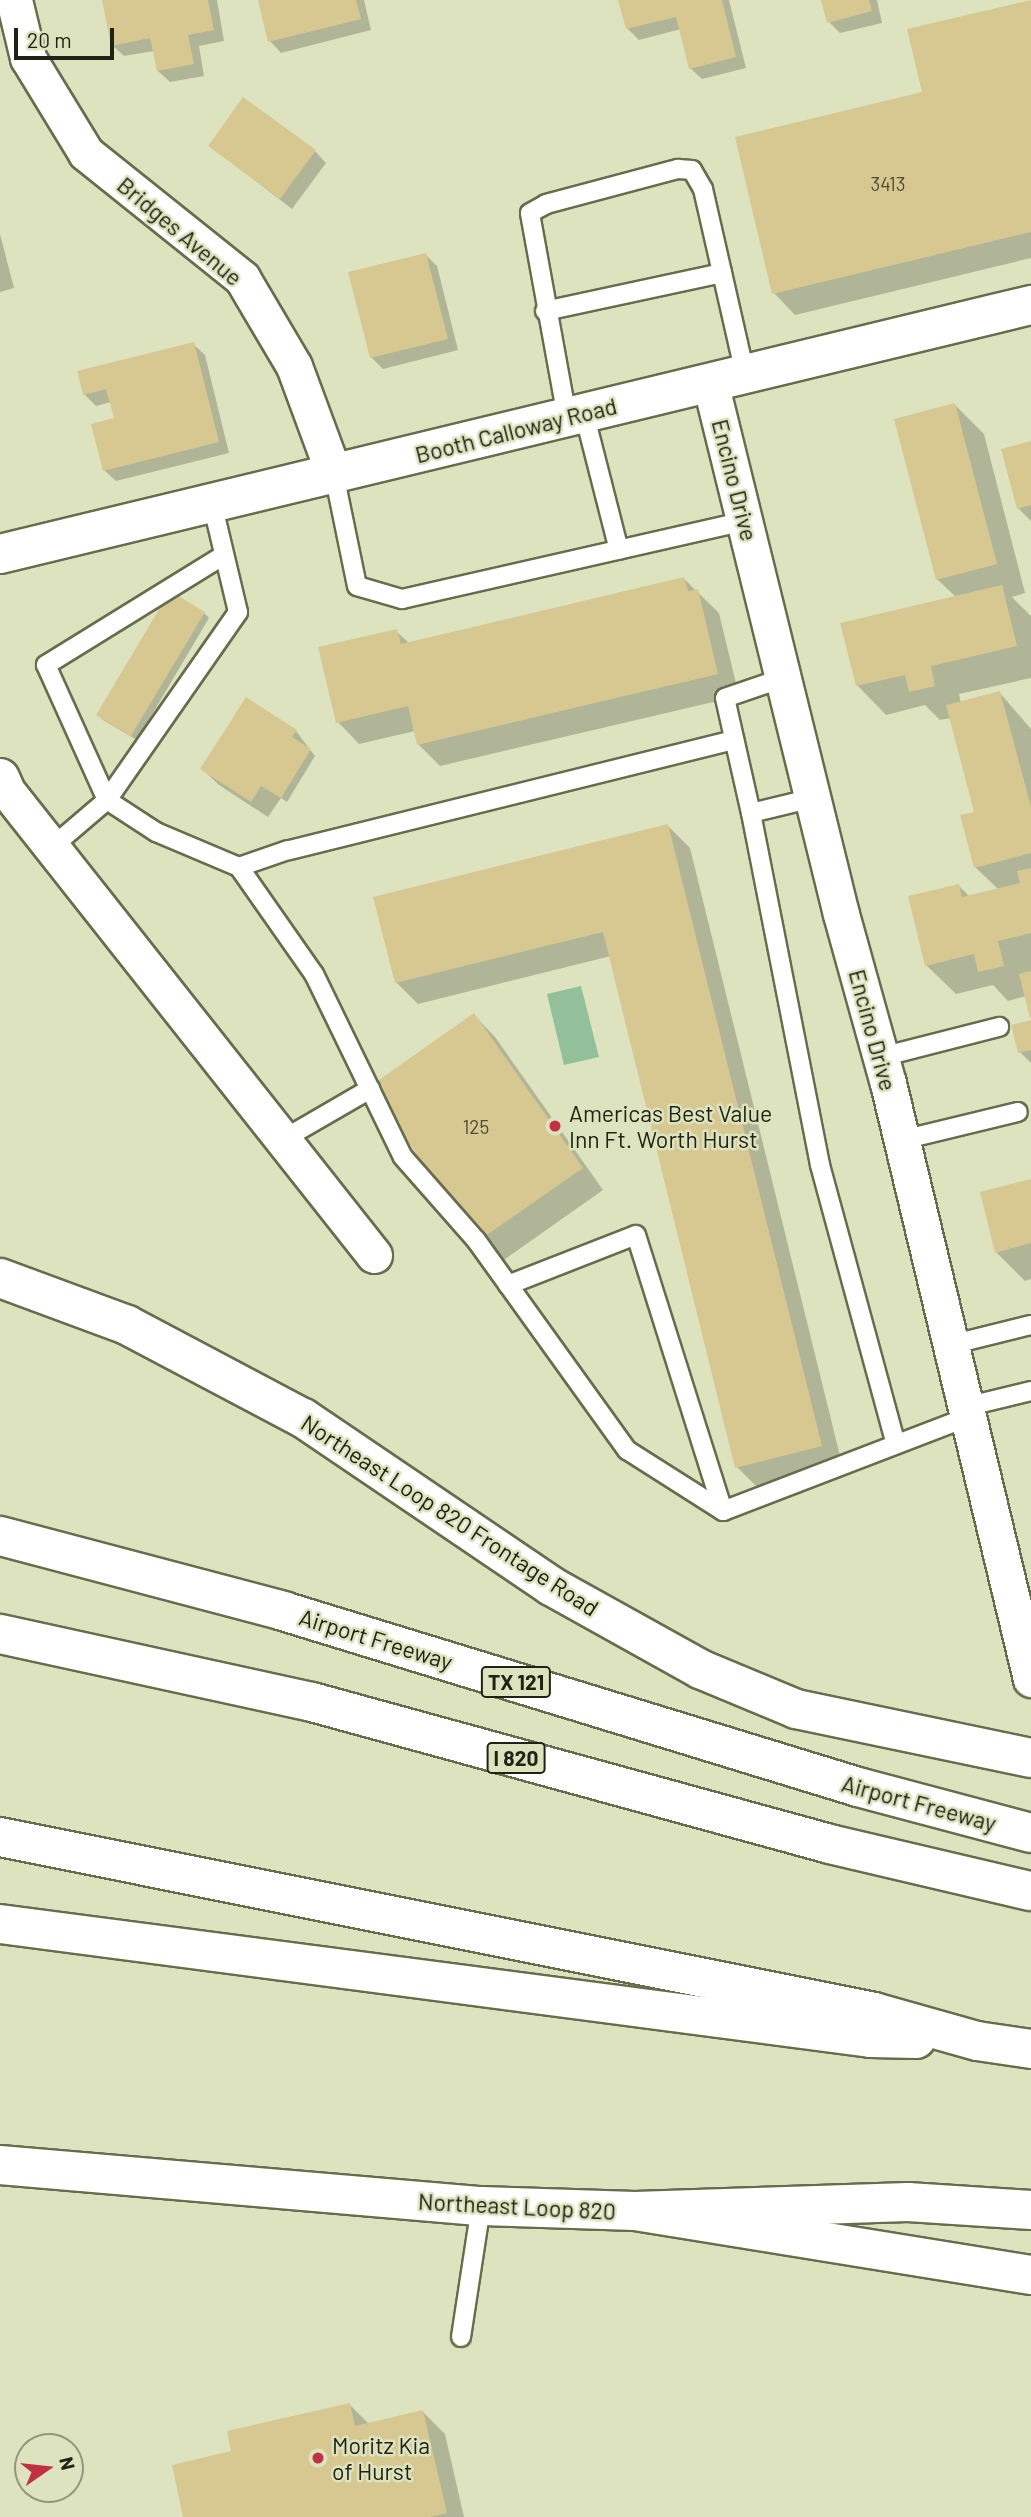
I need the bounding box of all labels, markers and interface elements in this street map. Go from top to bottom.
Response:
scale bar [18,14,117,58]
text: 20 m [27,27,72,52]
street label: Bridges Avenue [112,171,248,291]
house number: 3413 [871,173,905,195]
street label: Booth Calloway Road [412,392,620,468]
street label: Encino Drive [707,416,763,544]
street label: Encino Drive [844,966,902,1094]
place label: Americas Best Value Inn Ft. Worth Hurst [569,1099,772,1153]
house number: 125 [463,1116,489,1138]
marker: Americas Best Value Inn Ft. Worth Hurst [547,1118,563,1134]
street label: Northeast Loop 820 Frontage Road [296,1408,604,1622]
street label: Airport Freeway [296,1603,456,1675]
road number: TX 121 [479,1664,553,1700]
road number: I 820 [486,1740,546,1776]
street label: Airport Freeway [839,1769,999,1837]
street label: Northeast Loop 820 [417,2187,617,2225]
place label: Moritz Kia of Hurst [332,2431,430,2485]
north arrow [14,2433,84,2503]
marker: Moritz Kia of Hurst [310,2450,326,2466]
text: N [55,2454,81,2472]

